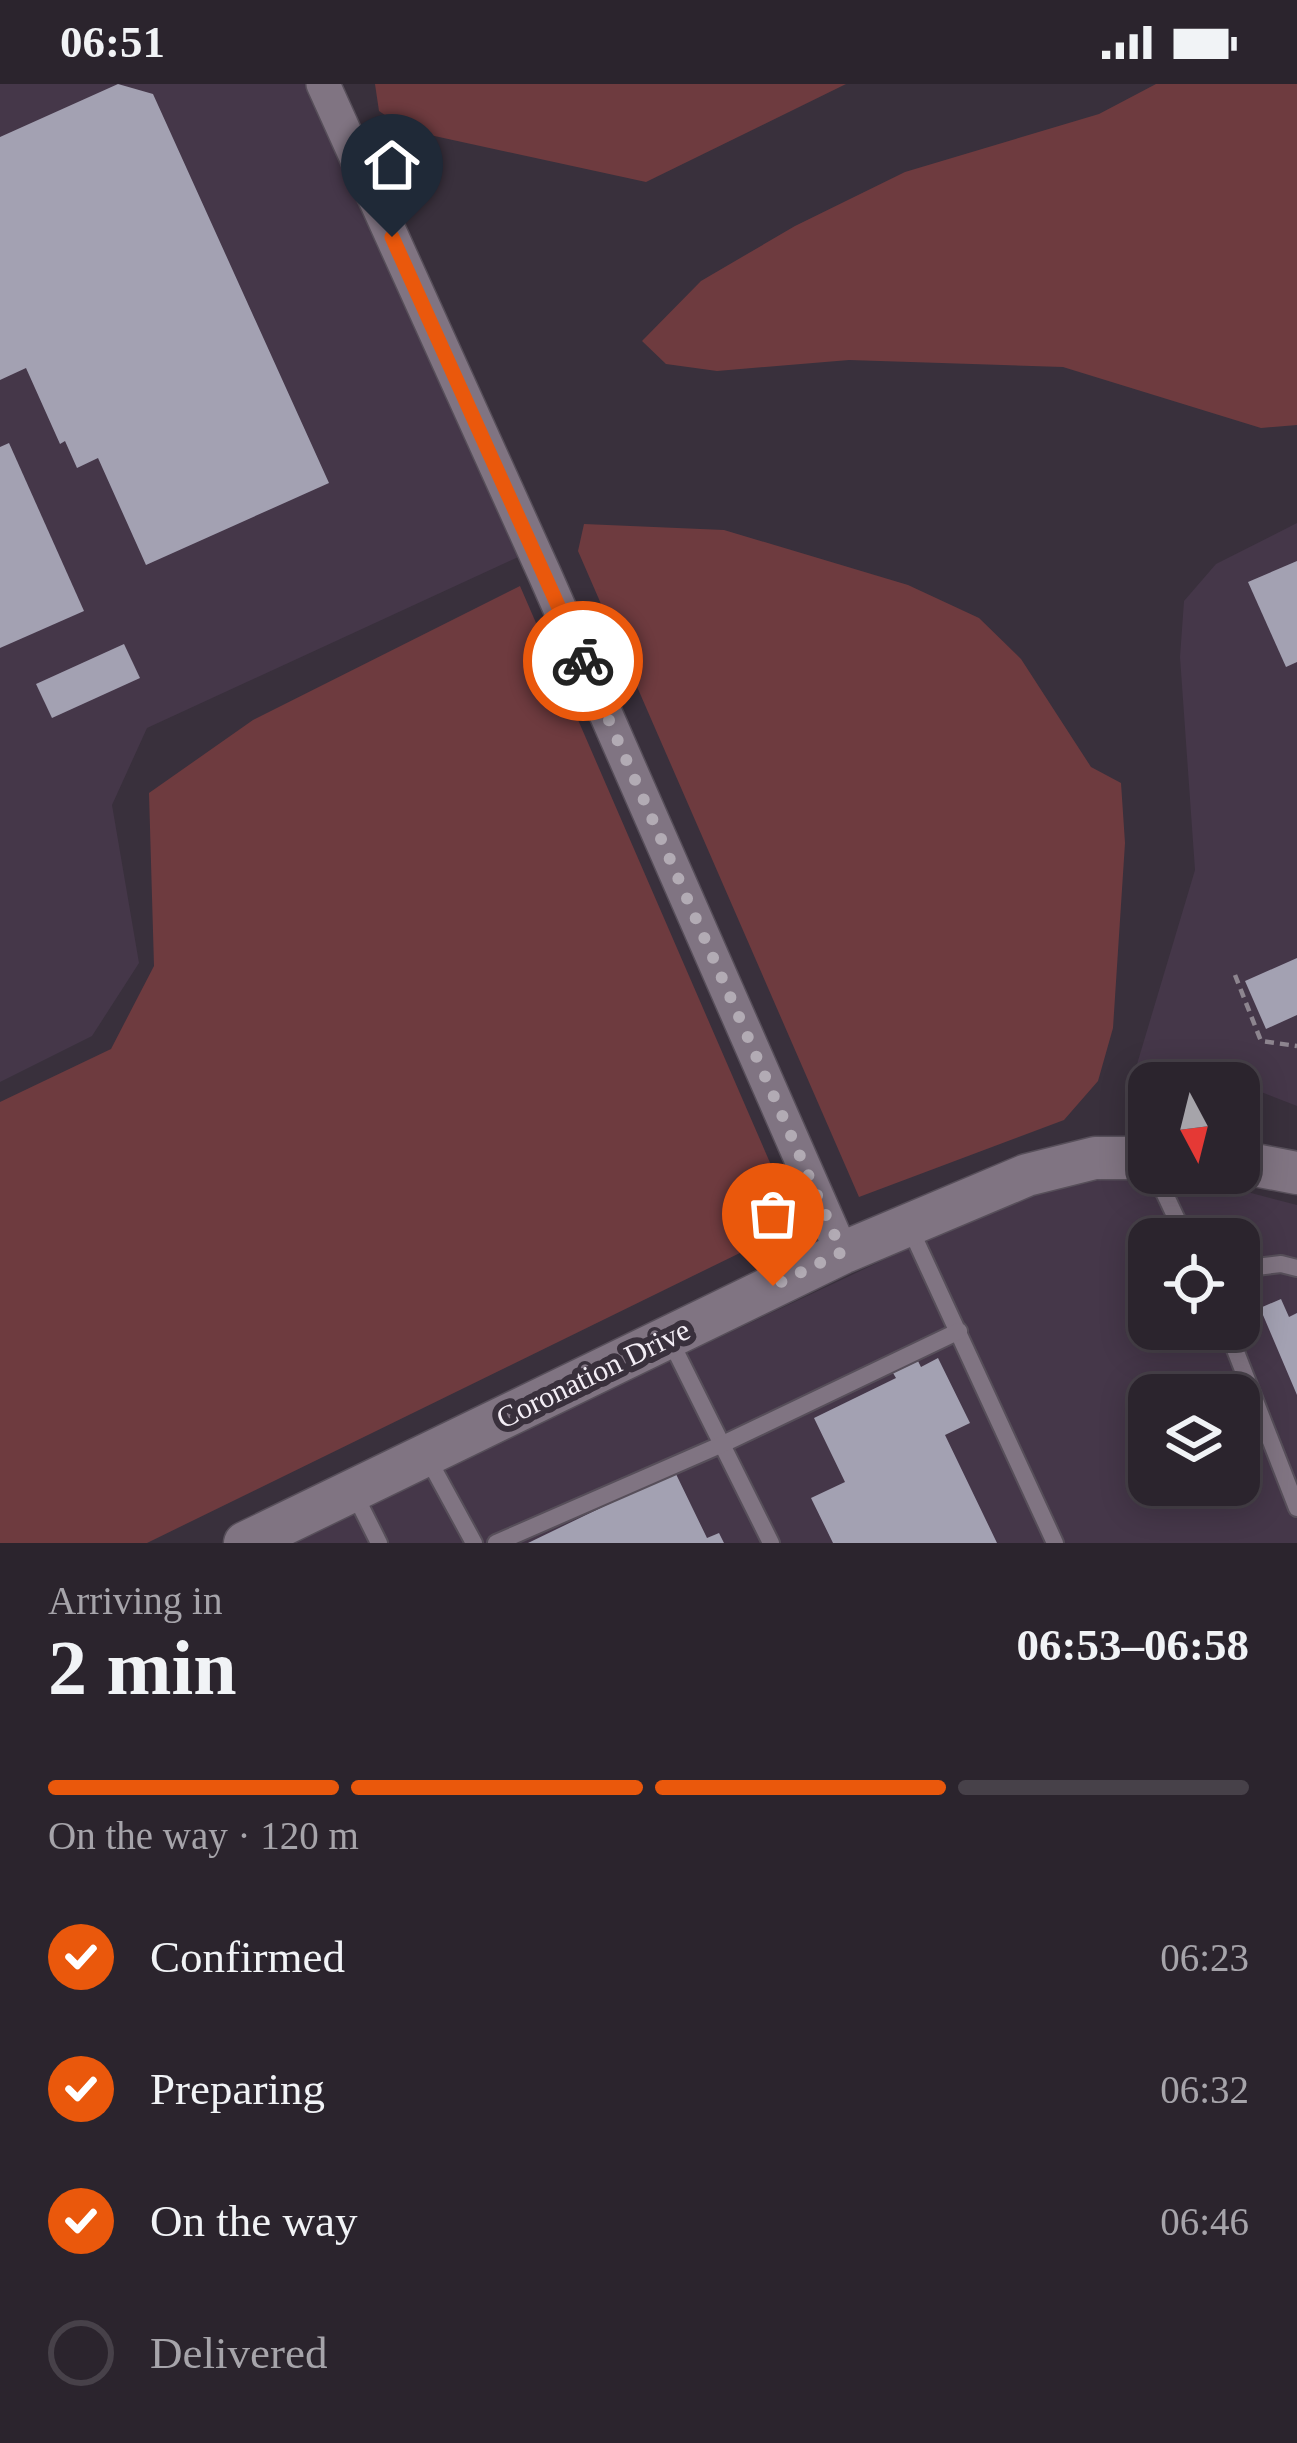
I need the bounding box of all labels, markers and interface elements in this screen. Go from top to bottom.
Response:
text: 06:51 [60,17,165,67]
pin [341,114,443,237]
icon: home [359,132,425,198]
courier [523,601,643,721]
icon: bike [550,628,616,694]
north arrow [1128,1062,1260,1194]
map controls [1128,1062,1260,1506]
pin [722,1163,824,1286]
icon: bag [740,1181,806,1247]
button: locate [1128,1218,1260,1350]
street label: Coronation Drive [491,1313,695,1435]
button: layers [1128,1374,1260,1506]
text: Arriving in [48,1579,222,1622]
text: 06:53–06:58 [1017,1620,1249,1670]
text: 2 min [48,1624,237,1711]
text: On the way · 120 m [48,1814,359,1857]
icon: check [48,1924,114,1990]
text: Confirmed [150,1932,345,1982]
text: 06:23 [1160,1936,1249,1979]
icon: check [48,2056,114,2122]
text: Preparing [150,2064,325,2114]
text: 06:32 [1160,2068,1249,2111]
icon: check [48,2188,114,2254]
text: On the way [150,2196,357,2246]
text: 06:46 [1160,2200,1249,2243]
text: Delivered [150,2328,327,2378]

